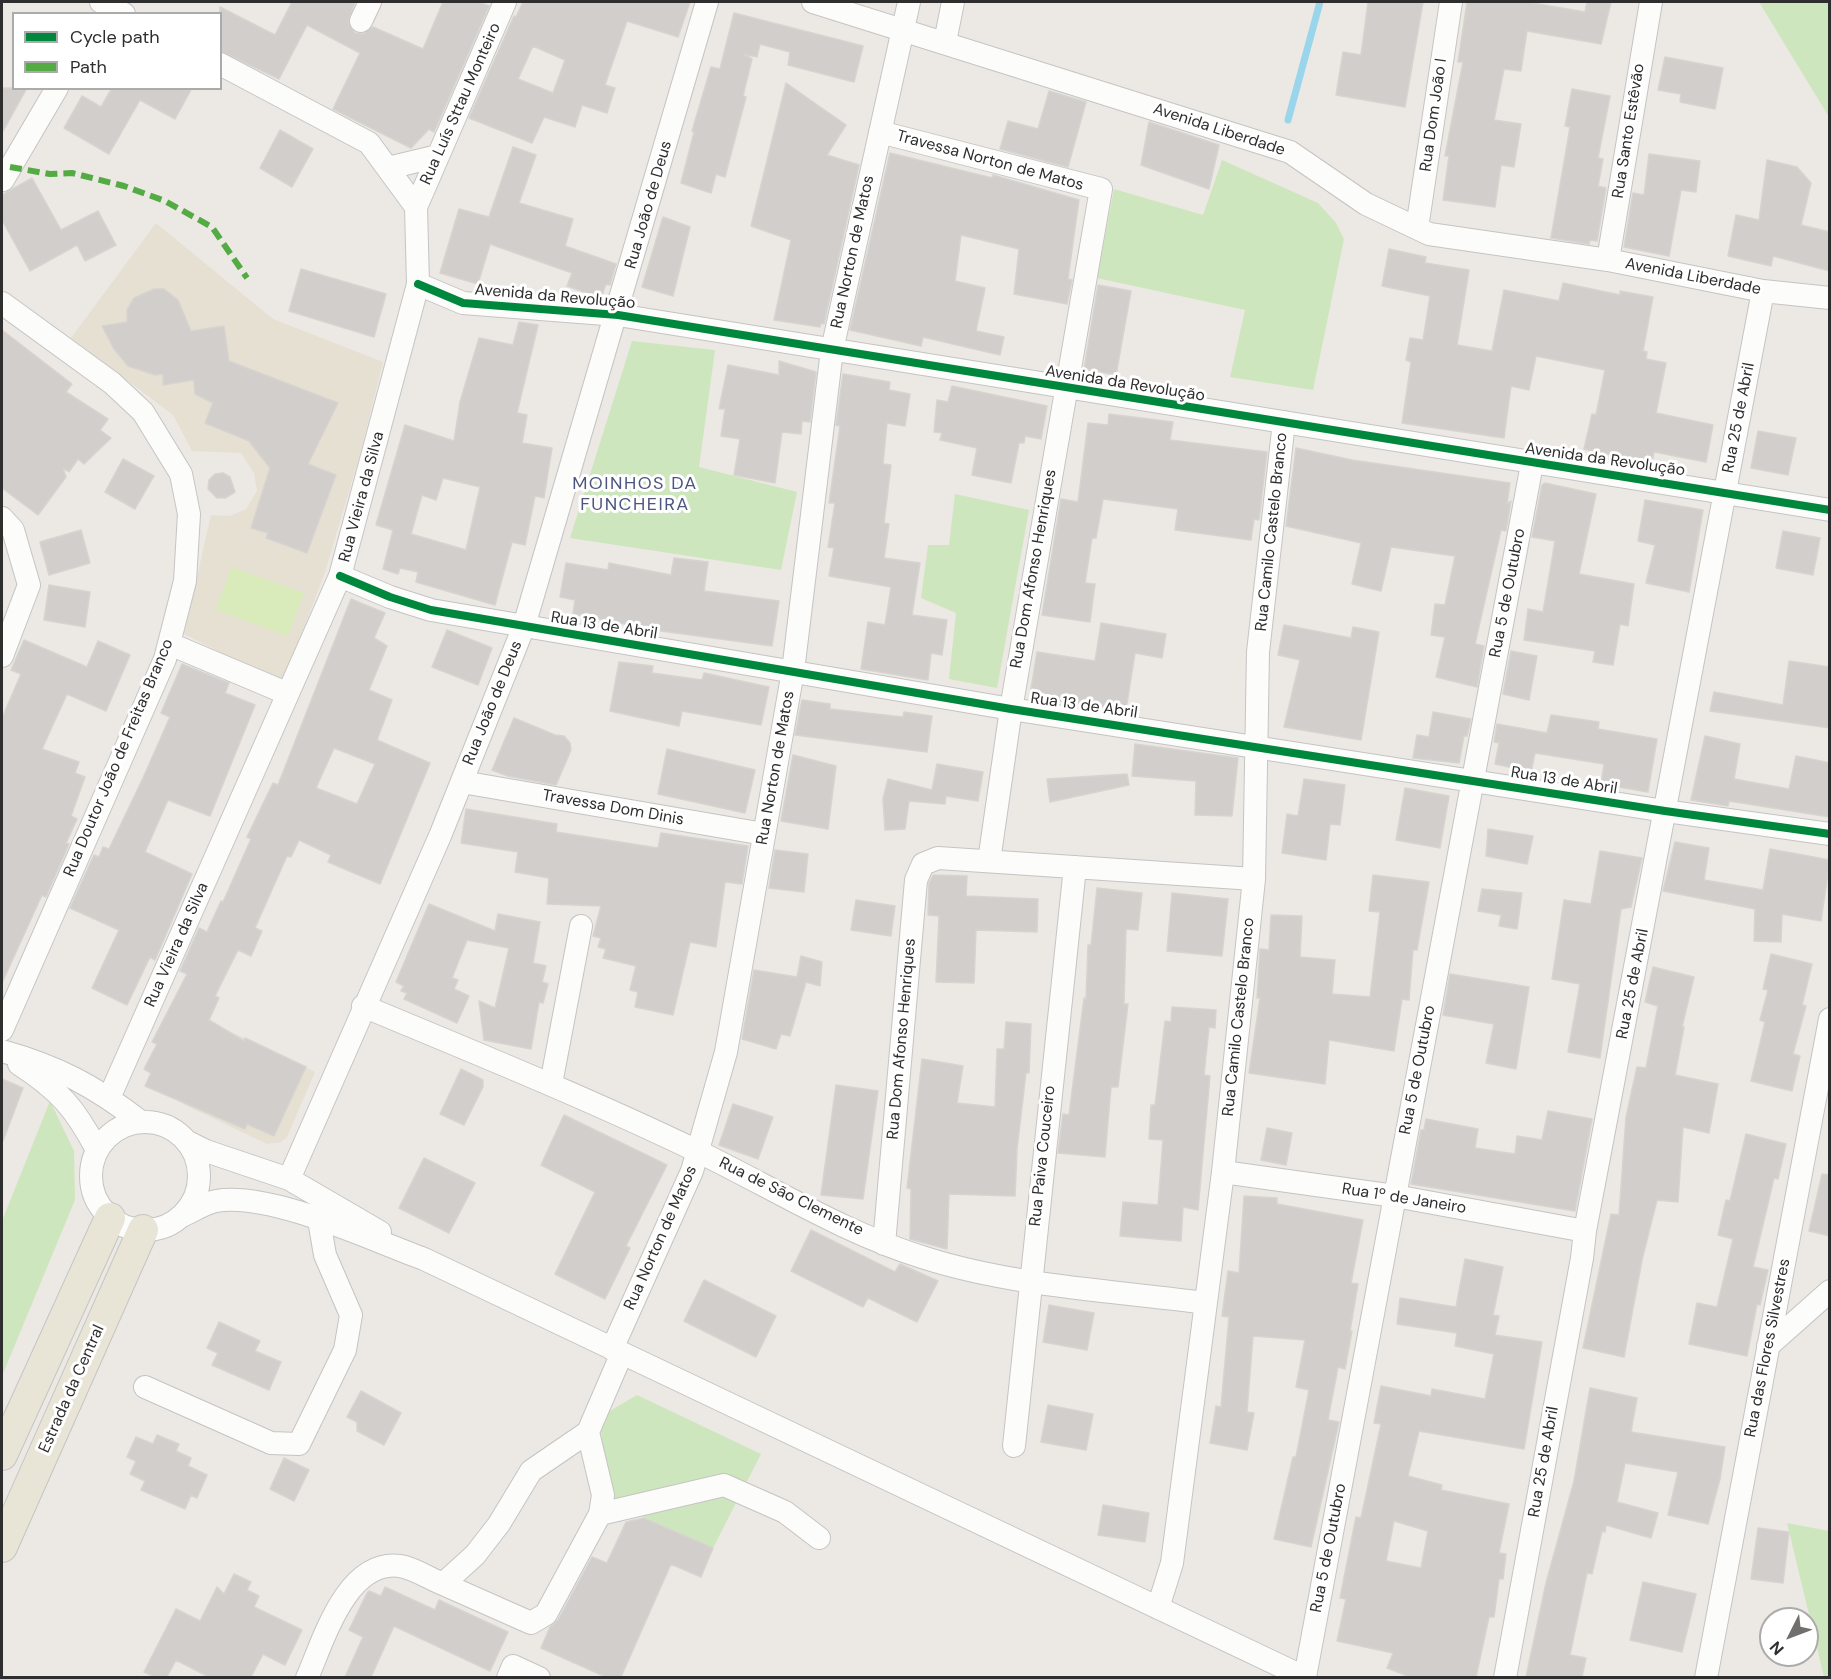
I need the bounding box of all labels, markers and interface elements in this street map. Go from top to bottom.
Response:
legend [12,12,222,90]
street label: Rua Luís Sttau Monteiro [417,20,505,188]
text: Cycle path [70,25,160,49]
text: Path [70,55,107,79]
street label: Rua Dom João I [1417,57,1451,173]
street label: Rua Santo Estêvão [1609,62,1649,200]
street label: Avenida Liberdade [1151,100,1287,160]
street label: Travessa Norton de Matos [894,127,1086,195]
street label: Rua João de Deus [622,139,676,271]
street label: Rua Norton de Matos [827,174,879,330]
street label: Avenida Liberdade [1624,254,1762,300]
street label: Avenida da Revolução [474,280,636,314]
street label: Rua 25 de Abril [1719,361,1759,475]
street label: Avenida da Revolução [1044,362,1206,406]
street label: Rua Vieira da Silva [335,430,389,564]
street label: Rua Camilo Castelo Branco [1252,432,1292,632]
street label: Avenida da Revolução [1524,439,1686,481]
street label: Rua Dom Afonso Henriques [1007,468,1061,670]
district label: MOINHOS DA FUNCHEIRA [572,473,698,516]
street label: Rua 5 de Outubro [1486,527,1530,659]
street label: Rua 13 de Abril [549,608,659,644]
street label: Rua Doutor João de Freitas Branco [60,636,178,880]
street label: Rua João de Deus [459,638,527,768]
street label: Rua 13 de Abril [1029,689,1139,723]
street label: Rua Norton de Matos [753,690,799,846]
street label: Rua 13 de Abril [1509,763,1619,799]
street label: Travessa Dom Dinis [541,786,685,830]
street label: Rua Vieira da Silva [141,880,213,1010]
street label: Rua Camilo Castelo Branco [1219,917,1259,1117]
street label: Rua 25 de Abril [1613,927,1653,1041]
street label: Rua Dom Afonso Henriques [884,938,920,1140]
street label: Rua 5 de Outubro [1396,1004,1440,1136]
street label: Rua Paiva Couceiro [1026,1085,1060,1227]
street label: Rua de São Clemente [716,1154,866,1240]
street label: Rua Norton de Matos [621,1163,701,1313]
street label: Rua 1º de Janeiro [1341,1180,1467,1218]
street label: Rua das Flores Silvestres [1741,1257,1795,1439]
street label: Estrada da Central [35,1322,109,1456]
street label: Rua 25 de Abril [1525,1405,1563,1519]
street label: Rua 5 de Outubro [1307,1482,1351,1614]
north arrow [1759,1607,1819,1667]
text: N [1765,1637,1788,1659]

